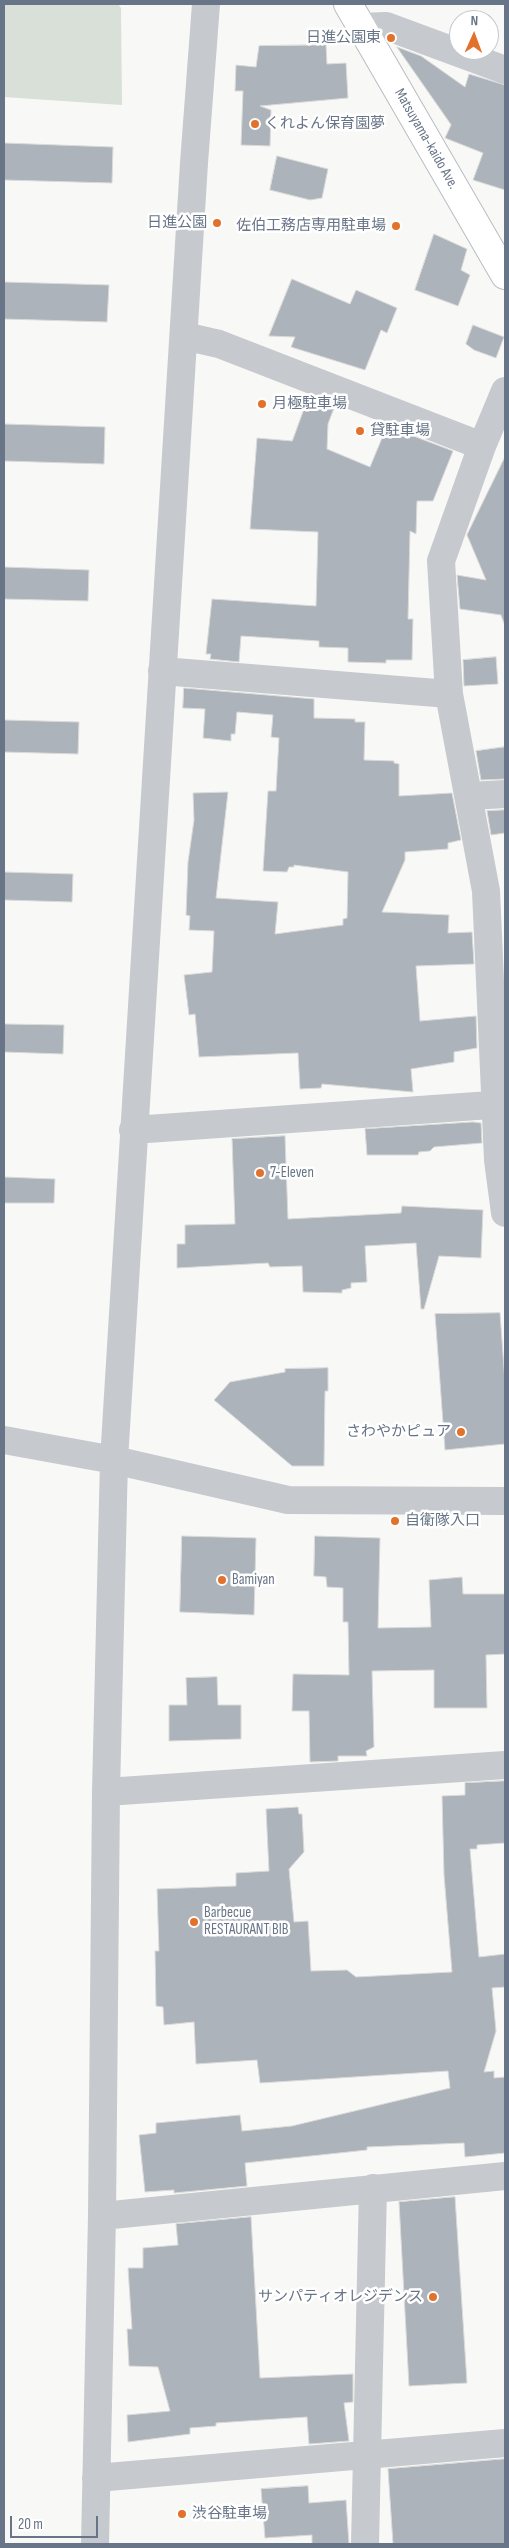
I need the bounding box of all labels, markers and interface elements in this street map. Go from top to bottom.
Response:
north arrow [449,10,499,60]
text: N [470,12,479,29]
place label: 日進公園東 [306,29,381,47]
marker: 日進公園東 [385,32,397,44]
street label: Matsuyama-kaido Ave. [390,86,462,192]
place label: くれよん保育園夢 [265,115,385,133]
marker: くれよん保育園夢 [249,118,261,130]
place label: 日進公園 [147,214,207,232]
marker: 日進公園 [211,217,223,229]
place label: 佐伯工務店専用駐車場 [236,217,386,235]
marker: 佐伯工務店専用駐車場 [390,220,402,232]
place label: 月極駐車場 [272,395,347,413]
marker: 月極駐車場 [256,398,268,410]
place label: 貸駐車場 [370,422,430,440]
marker: 貸駐車場 [354,425,366,437]
place label: 7-Eleven [270,1164,314,1182]
marker: 7-Eleven [254,1167,266,1179]
place label: さわやかピュア [346,1423,451,1441]
marker: さわやかピュア [455,1426,467,1438]
place label: 自衛隊入口 [405,1512,480,1530]
marker: 自衛隊入口 [389,1515,401,1527]
place label: Bamiyan [232,1571,275,1589]
marker: Bamiyan [216,1574,228,1586]
place label: Barbecue RESTAURANT BIB [204,1904,288,1939]
marker: Barbecue RESTAURANT BIB [188,1916,200,1928]
place label: サンパティオレジデンス [258,2288,423,2306]
marker: サンパティオレジデンス [427,2291,439,2303]
place label: 渋谷駐車場 [192,2505,267,2523]
scale bar [12,2506,100,2538]
marker: 渋谷駐車場 [176,2508,188,2520]
text: 20 m [18,2515,43,2534]

